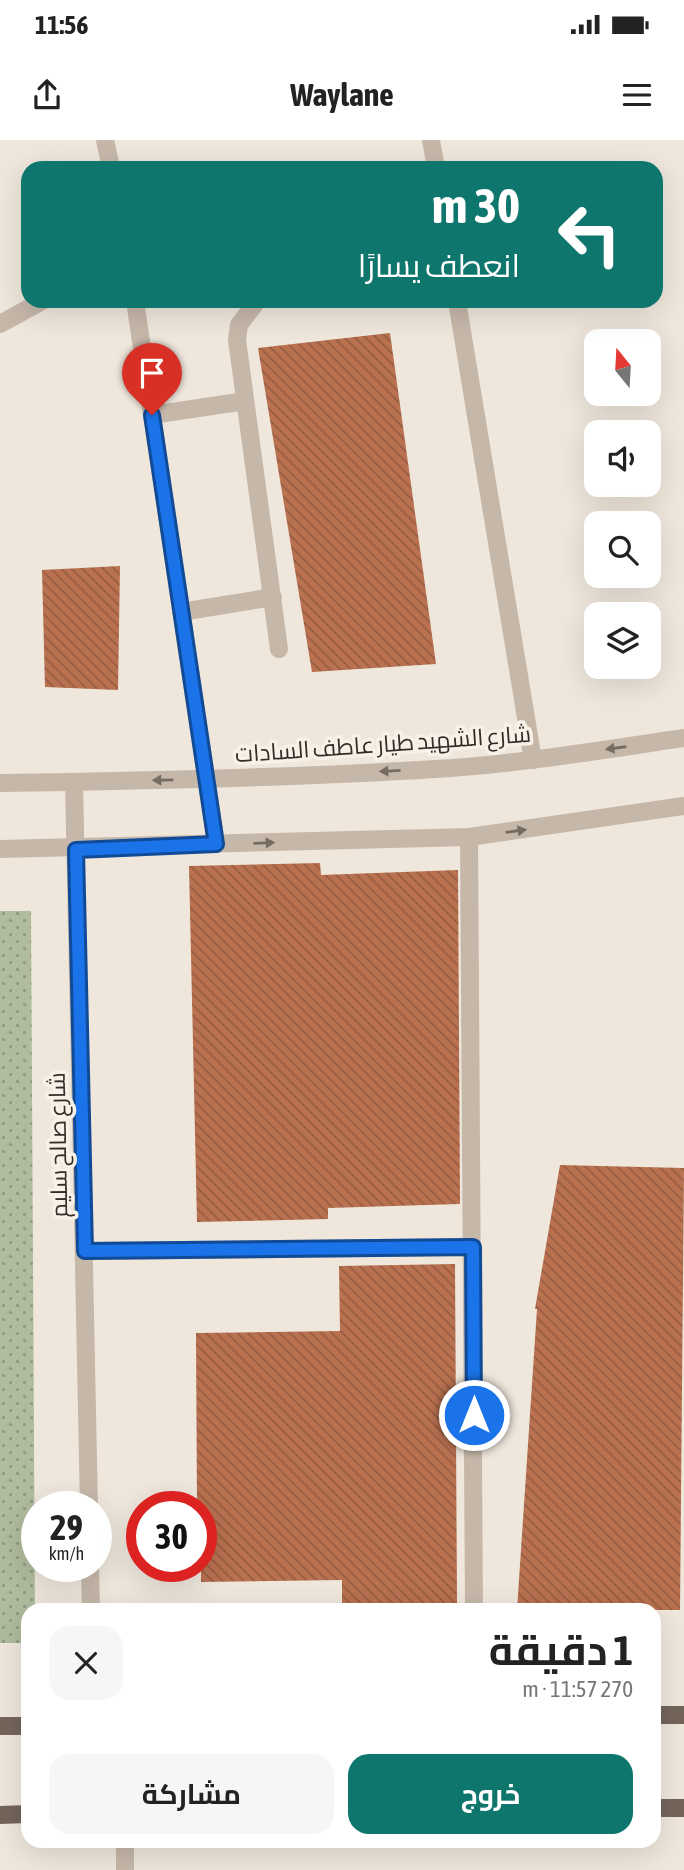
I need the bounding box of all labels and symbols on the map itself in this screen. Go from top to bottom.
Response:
north arrow [584,329,662,406]
pin [122,343,182,415]
street label: شارع الشهيد طيار عاطف السادات [234,721,532,770]
one-way arrow [605,742,627,753]
one-way arrow [379,766,401,777]
one-way arrow [152,774,174,786]
one-way arrow [505,825,527,836]
one-way arrow [253,837,275,849]
street label: شارع صالح سليم [44,1072,75,1218]
position arrow [437,1378,511,1452]
speed limit sign: 30 [126,1491,217,1582]

